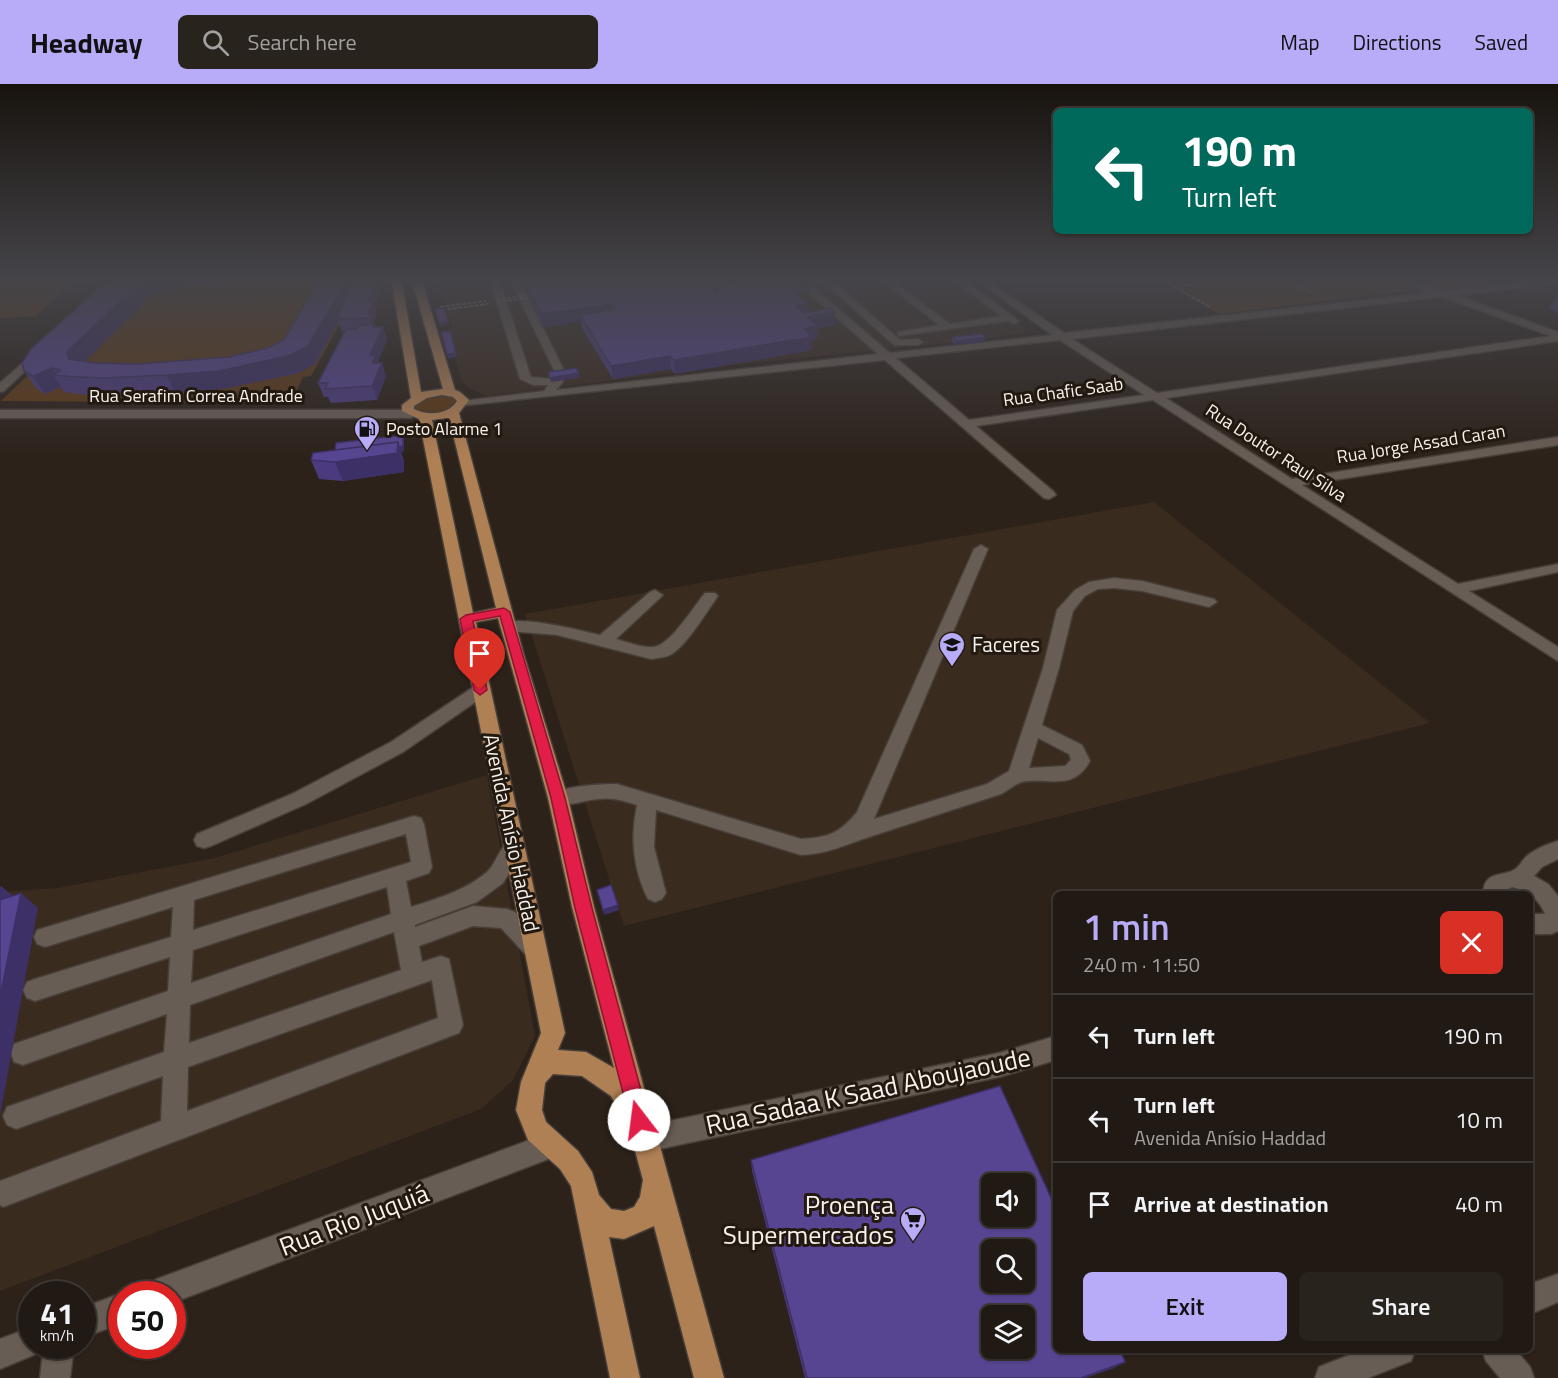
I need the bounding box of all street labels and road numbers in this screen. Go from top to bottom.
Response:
street label: Rua Chafic Saab [1001,370,1125,413]
street label: Rua Serafim Correa Andrade [89,382,303,409]
street label: Rua Doutor Raul Silva [1200,397,1352,508]
street label: Rua Jorge Assad Caran [1335,417,1507,470]
street label: Avenida Anísio Haddad [475,731,549,935]
street label: Rua Sadaa K Saad Aboujaoude [702,1037,1034,1144]
street label: Rua Rio Juquiá [273,1173,434,1266]

